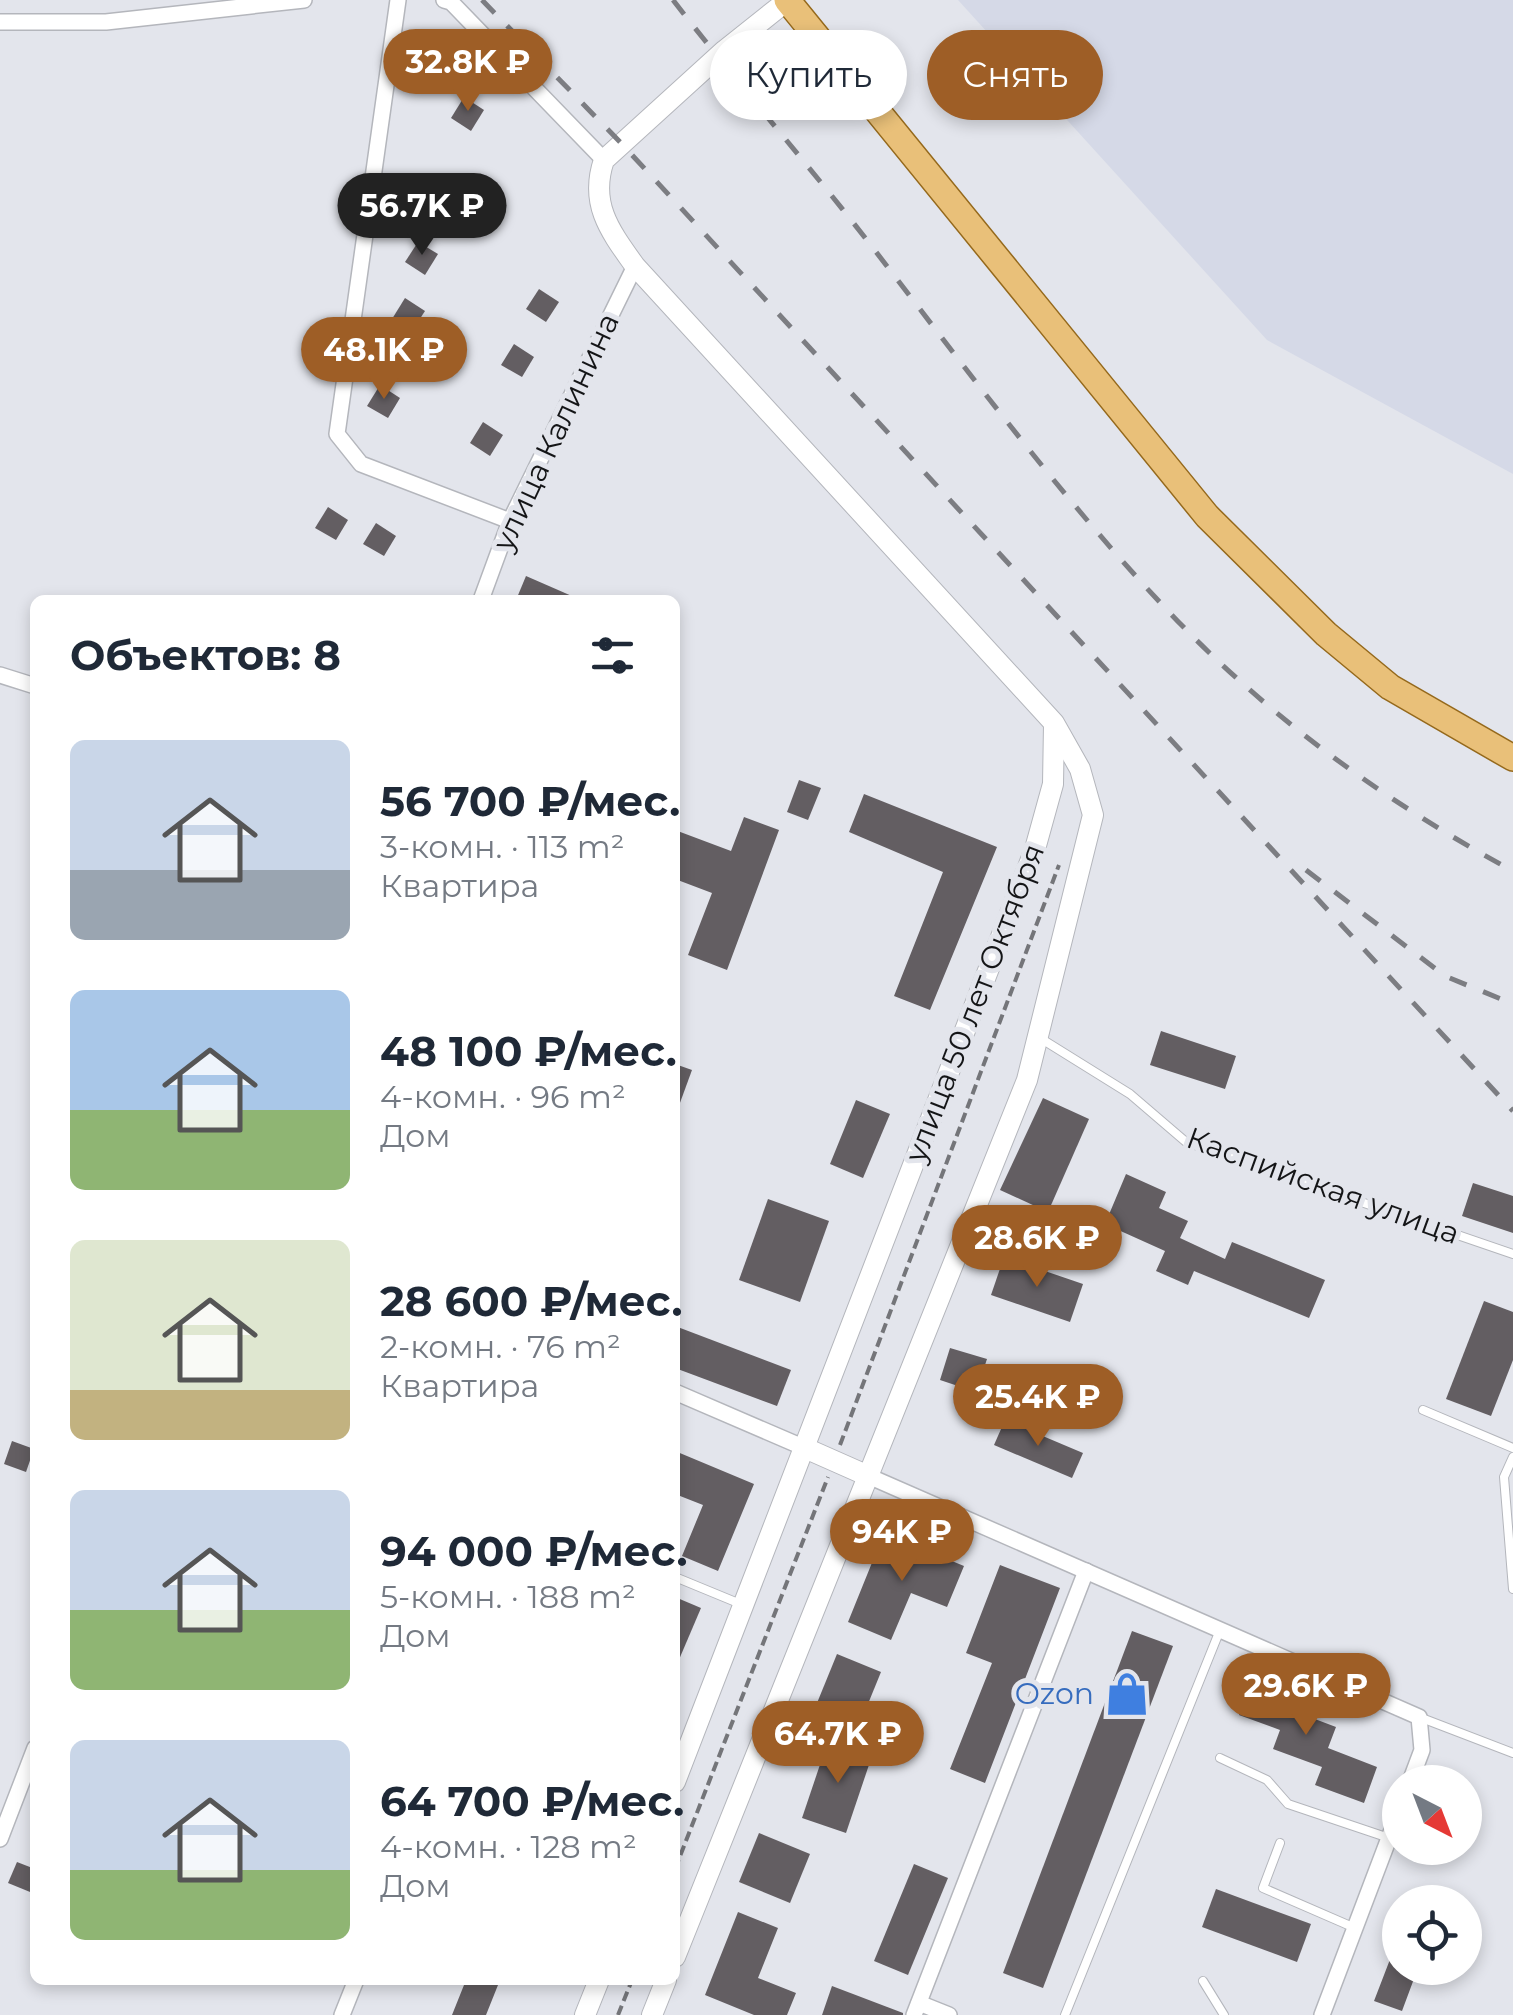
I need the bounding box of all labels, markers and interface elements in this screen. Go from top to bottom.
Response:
pin: 32.8K ₽ [376,29,560,114]
chip: Купить [710,30,907,120]
chip: Снять [927,30,1103,120]
text: 32.8K ₽ [405,42,531,81]
pin: 56.7K ₽ [330,173,514,258]
text: 56.7K ₽ [359,186,485,225]
street label: улица Калинина [484,307,627,557]
pin: 48.1K ₽ [292,317,476,402]
text: 48.1K ₽ [323,330,445,369]
icon: filters [585,628,640,683]
text: Объектов: 8 [70,629,341,681]
text: 56 700 ₽/мес. [380,775,680,827]
icon: home [150,780,270,900]
text: 3-комн. · 113 m² [380,827,624,866]
street label: улица 50 лет Октября [896,839,1052,1168]
text: Квартира [380,866,539,905]
text: 48 100 ₽/мес. [380,1025,677,1077]
icon: home [150,1030,270,1150]
text: 4-комн. · 96 m² [380,1077,626,1116]
text: Дом [380,1116,451,1155]
street label: Каспийская улица [1182,1119,1465,1252]
pin: 28.6K ₽ [945,1205,1129,1290]
text: 28.6K ₽ [974,1218,1100,1257]
text: 28 600 ₽/мес. [380,1275,683,1327]
icon: home [150,1280,270,1400]
text: 2-комн. · 76 m² [380,1327,621,1366]
pin: 25.4K ₽ [946,1364,1130,1449]
text: Квартира [380,1366,539,1405]
text: 25.4K ₽ [975,1377,1101,1416]
pin: 94K ₽ [832,1499,972,1584]
text: 94K ₽ [852,1512,952,1551]
text: 94 000 ₽/мес. [380,1525,688,1577]
icon: home [150,1530,270,1650]
text: 5-комн. · 188 m² [380,1577,636,1616]
text: Дом [380,1616,451,1655]
pin: 29.6K ₽ [1214,1653,1398,1738]
text: 29.6K ₽ [1244,1666,1368,1705]
shop icon: Ozon [1103,1670,1151,1718]
place label: Ozon [1015,1675,1094,1712]
pin: 64.7K ₽ [746,1701,930,1786]
text: 64.7K ₽ [774,1714,902,1753]
north arrow [1382,1765,1482,1865]
map controls [1382,1765,1482,1985]
text: 64 700 ₽/мес. [380,1775,684,1827]
icon: home [150,1780,270,1900]
text: 4-комн. · 128 m² [380,1827,637,1866]
text: Дом [380,1866,451,1905]
button: locate [1382,1885,1482,1985]

